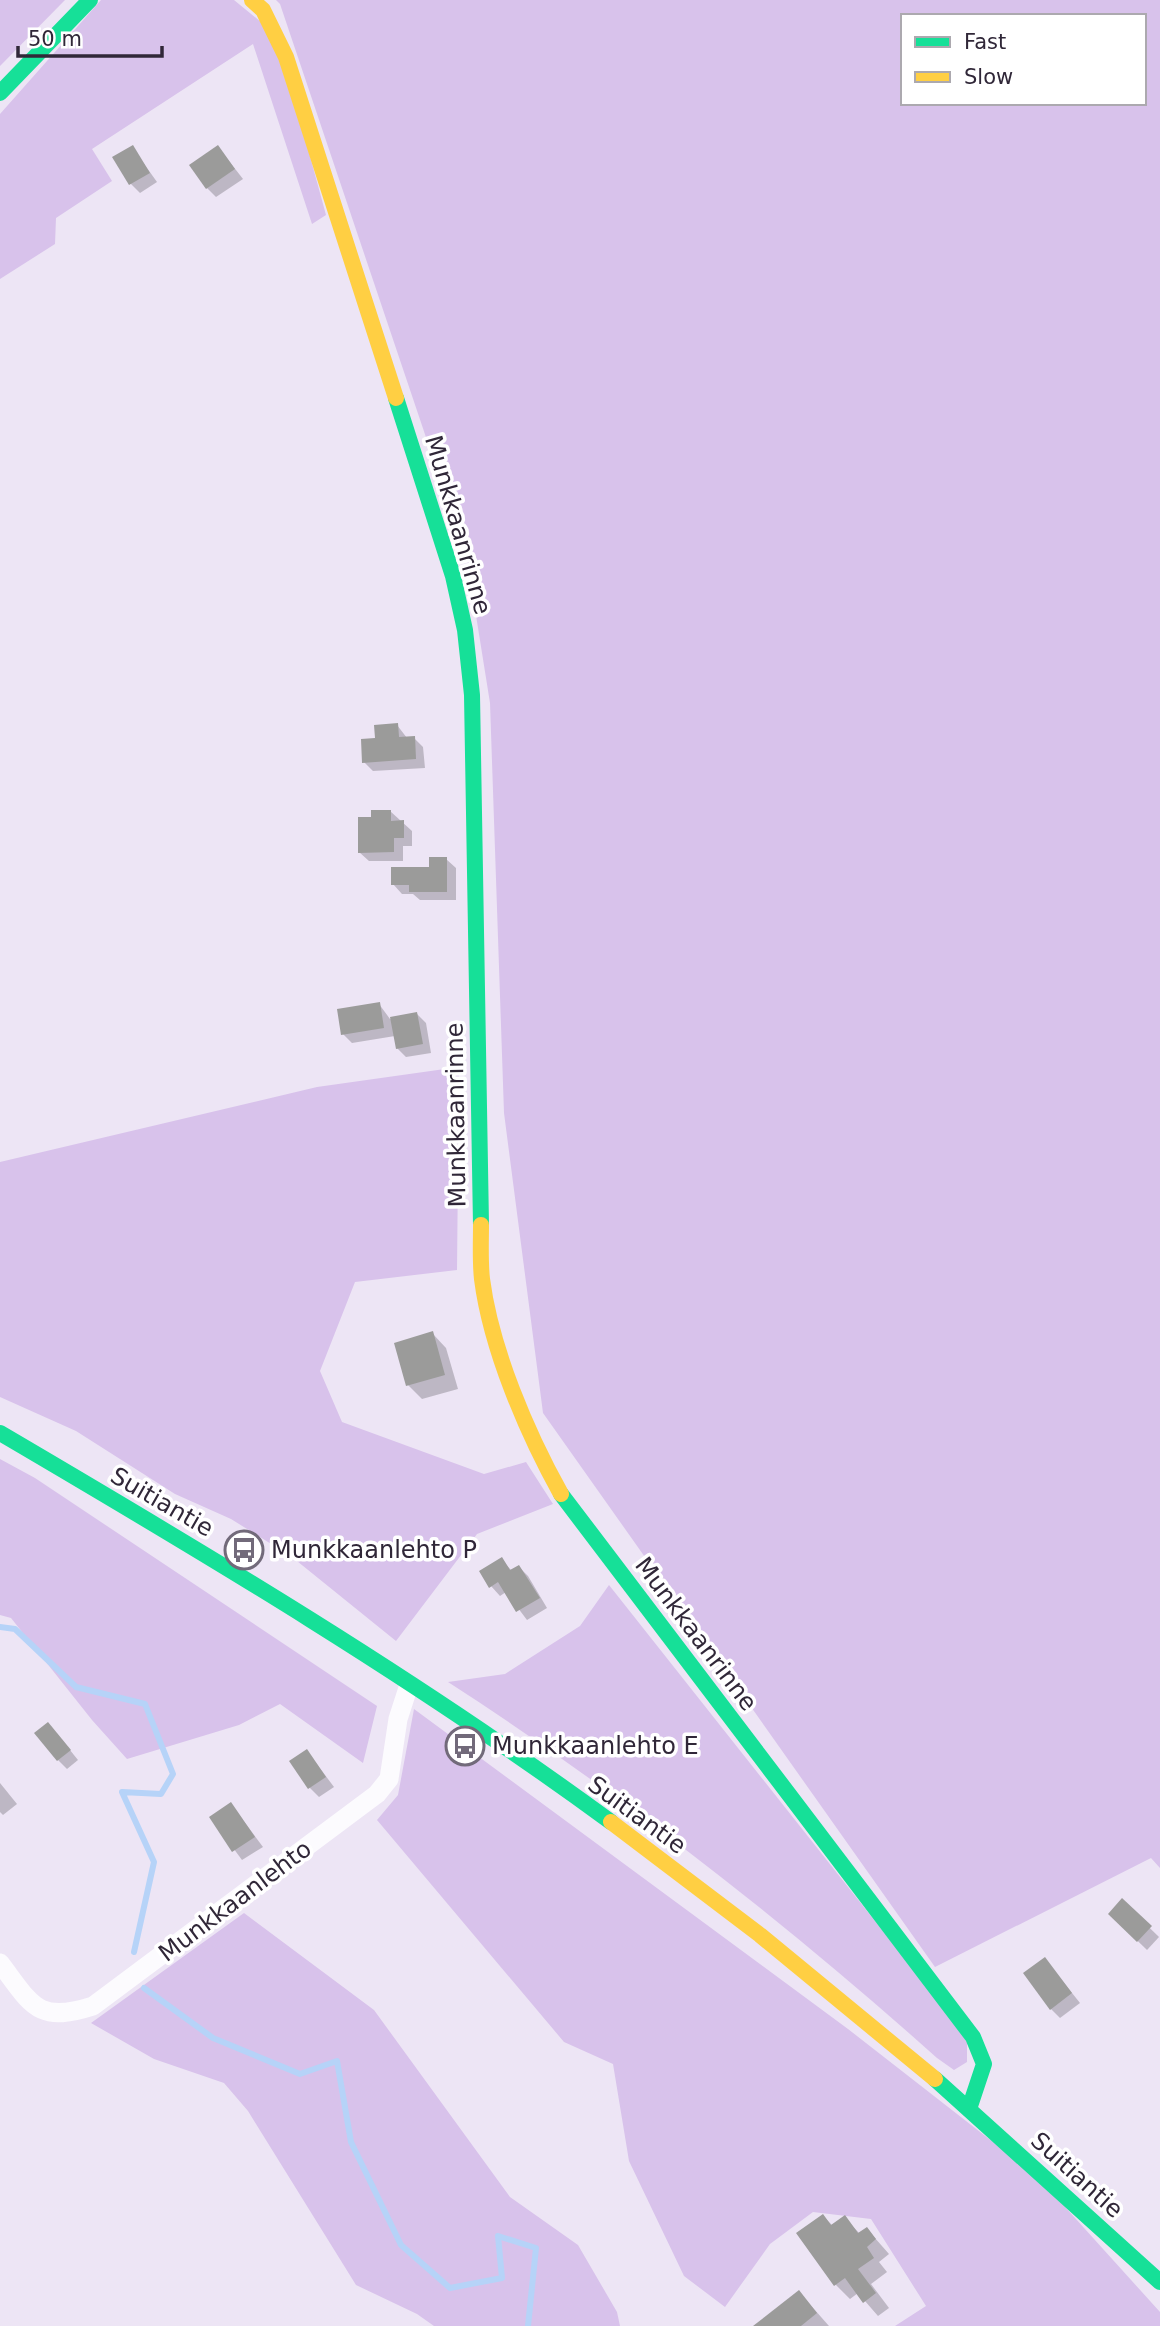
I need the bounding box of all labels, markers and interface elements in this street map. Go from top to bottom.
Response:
scale bar [18,14,161,58]
legend [901,14,1146,105]
text: 50 m [28,27,82,51]
text: Fast [964,30,1006,54]
text: Slow [964,65,1013,89]
street label: Munkkaanrinne [419,432,497,618]
street label: Munkkaanrinne [440,1022,472,1208]
street label: Suitiantie [106,1461,218,1543]
bus stop icon: Munkkaanlehto P [223,1529,265,1571]
place label: Munkkaanlehto P [271,1536,477,1564]
street label: Munkkaanrinne [629,1552,763,1716]
bus stop icon: Munkkaanlehto E [444,1725,486,1767]
place label: Munkkaanlehto E [492,1732,699,1760]
street label: Suitiantie [583,1770,691,1860]
street label: Munkkaanlehto [153,1834,317,1968]
street label: Suitiantie [1025,2126,1129,2224]

